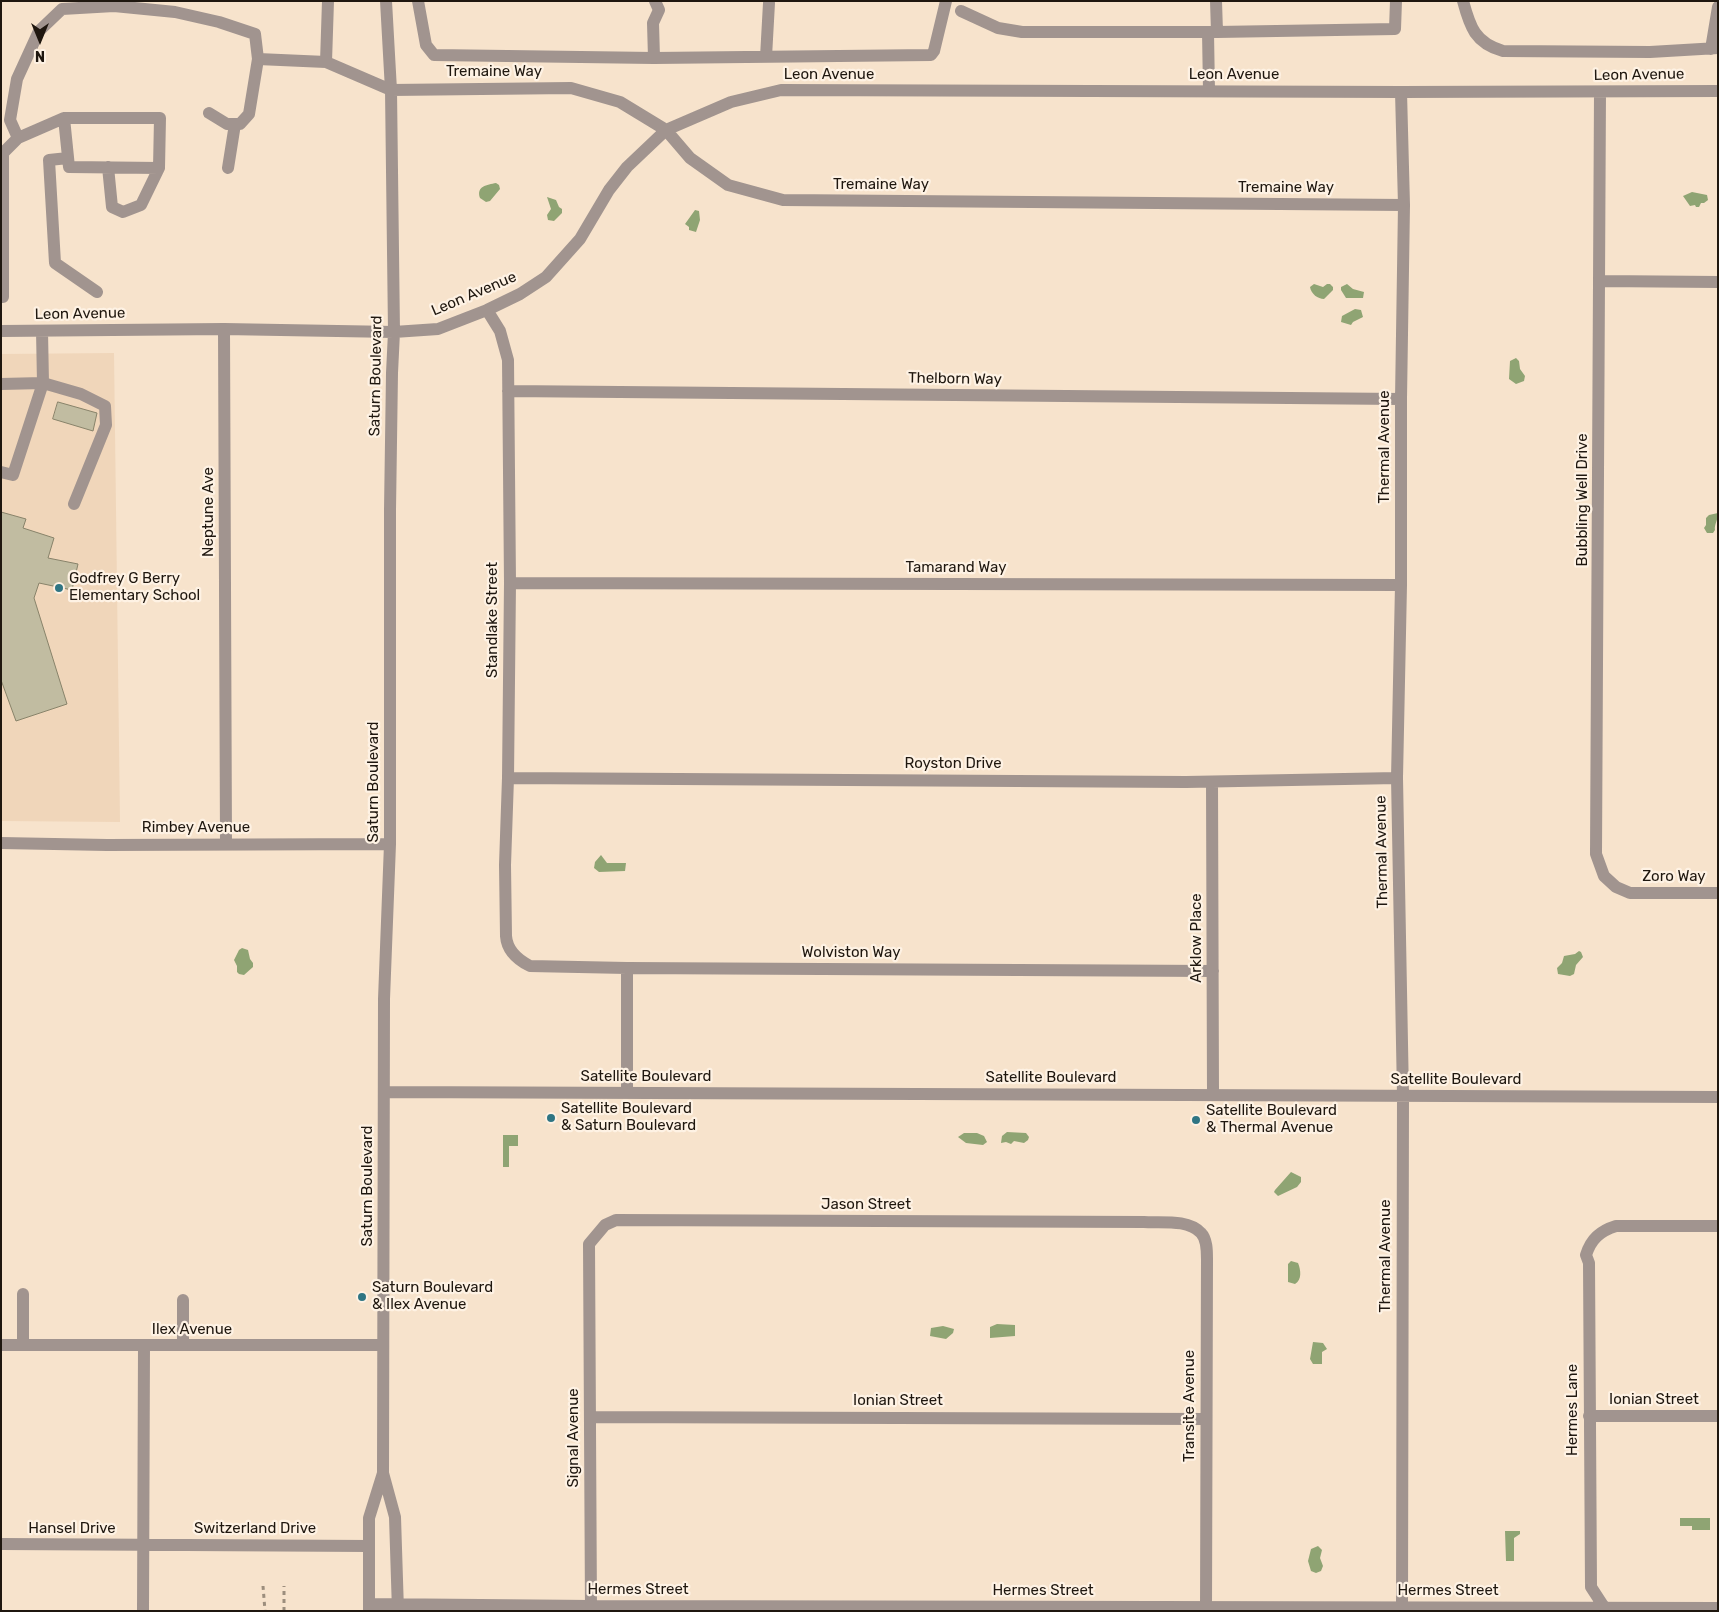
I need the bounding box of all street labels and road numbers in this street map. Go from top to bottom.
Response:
street label: Tremaine Way [446,63,542,81]
street label: Leon Avenue [1594,65,1684,85]
street label: Leon Avenue [784,66,874,84]
street label: Leon Avenue [1189,66,1279,84]
street label: Tremaine Way [833,176,929,194]
street label: Tremaine Way [1238,179,1334,197]
street label: Leon Avenue [429,268,519,320]
street label: Leon Avenue [35,304,125,324]
street label: Saturn Boulevard [366,315,386,437]
street label: Thelborn Way [908,369,1002,389]
street label: Thermal Avenue [1376,390,1394,504]
street label: Bubbling Well Drive [1574,433,1592,567]
street label: Neptune Ave [200,467,218,557]
street label: Tamarand Way [906,559,1006,577]
street label: Standlake Street [484,562,502,678]
street label: Saturn Boulevard [365,721,383,843]
street label: Royston Drive [904,755,1002,773]
street label: Thermal Avenue [1372,795,1392,909]
street label: Rimbey Avenue [142,819,250,837]
street label: Zoro Way [1642,868,1706,886]
street label: Arklow Place [1188,893,1206,983]
street label: Wolviston Way [802,944,900,962]
street label: Satellite Boulevard [581,1068,711,1086]
street label: Satellite Boulevard [986,1069,1116,1087]
street label: Satellite Boulevard [1391,1071,1521,1089]
street label: Saturn Boulevard [359,1125,377,1247]
street label: Jason Street [821,1196,911,1214]
street label: Thermal Avenue [1377,1199,1395,1313]
street label: Ilex Avenue [152,1321,232,1339]
street label: Transite Avenue [1181,1350,1199,1462]
street label: Hermes Lane [1564,1364,1582,1456]
street label: Signal Avenue [565,1388,583,1488]
street label: Ionian Street [1609,1391,1699,1409]
street label: Ionian Street [853,1392,943,1410]
street label: Hansel Drive [28,1520,116,1538]
street label: Switzerland Drive [194,1520,316,1538]
street label: Hermes Street [587,1581,689,1599]
street label: Hermes Street [992,1582,1094,1600]
street label: Hermes Street [1397,1582,1499,1600]

